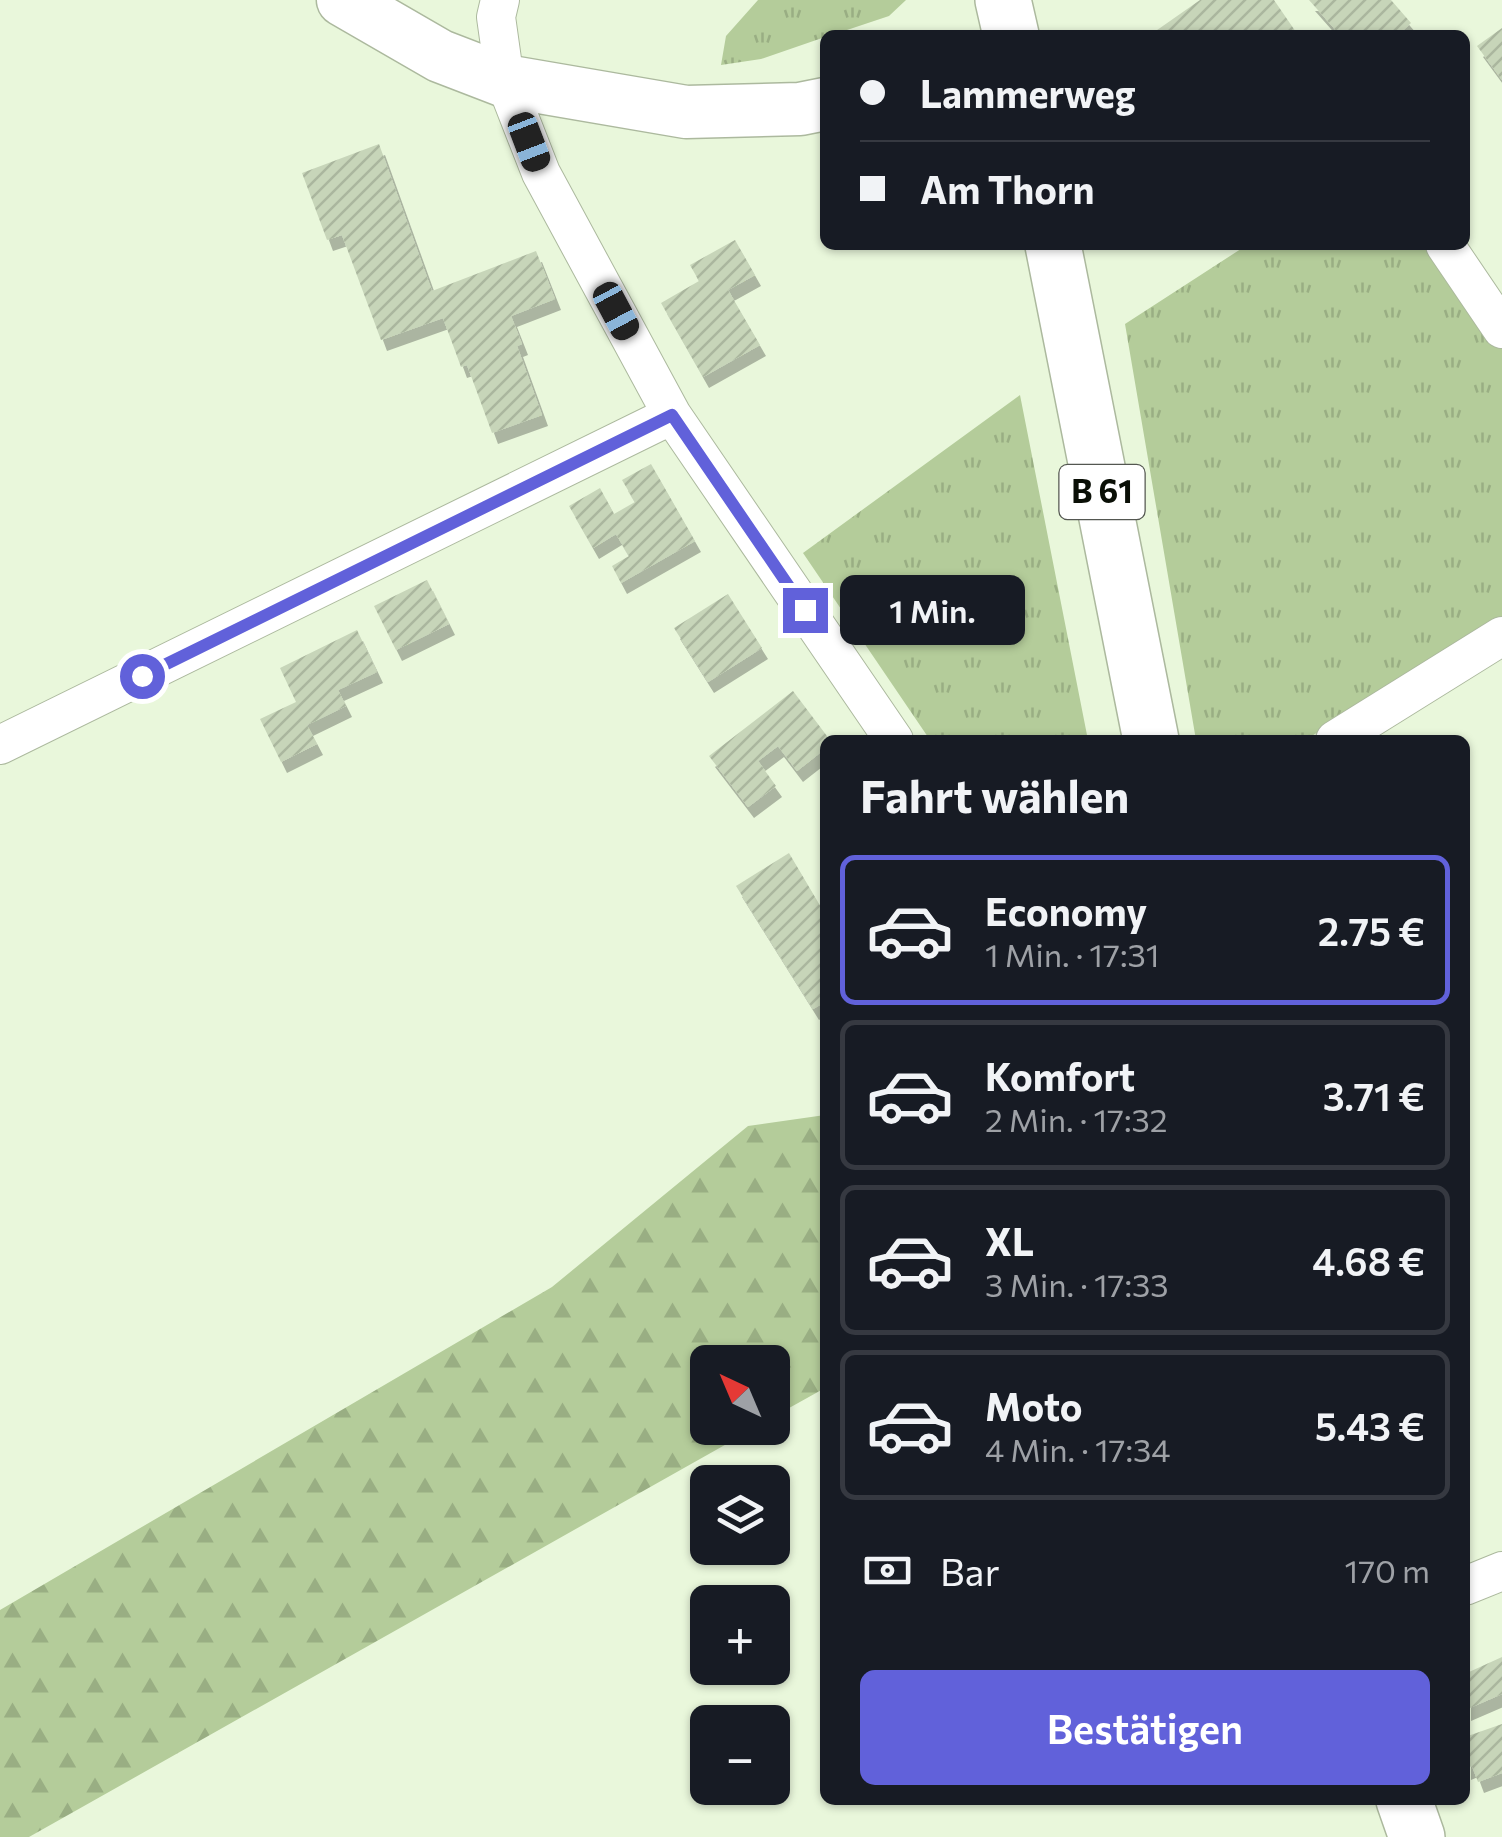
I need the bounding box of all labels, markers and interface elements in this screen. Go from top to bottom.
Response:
text: Lammerweg [920,69,1136,116]
car [504,109,554,175]
text: Am Thorn [920,165,1095,212]
car [589,277,643,345]
road number: B 61 [1060,465,1144,519]
callout: 1 Min. [840,575,1025,645]
route end [783,588,828,633]
text: 1 Min. [889,590,976,630]
route start [120,654,165,699]
text: Fahrt wählen [860,767,1129,822]
icon: car [865,885,955,975]
text: Economy [985,887,1147,934]
text: 2.75 € [1318,907,1425,954]
text: 1 Min. · 17:31 [985,934,1159,974]
icon: car [865,1050,955,1140]
text: Komfort [985,1052,1135,1099]
text: 3.71 € [1323,1072,1425,1119]
text: 2 Min. · 17:32 [985,1099,1167,1139]
icon: car [865,1215,955,1305]
text: XL [985,1217,1034,1264]
text: 4.68 € [1312,1237,1425,1284]
text: 3 Min. · 17:33 [985,1264,1169,1304]
north arrow [690,1345,790,1445]
map controls [690,1345,790,1805]
icon: car [865,1380,955,1470]
text: Moto [985,1382,1083,1429]
text: 5.43 € [1315,1402,1425,1449]
text: 4 Min. · 17:34 [985,1429,1170,1469]
button: layers [690,1465,790,1565]
icon: cash [860,1543,915,1598]
text: Bar [940,1547,1000,1594]
text: 170 m [1345,1550,1430,1590]
button: + [690,1585,790,1685]
button: Bestätigen [860,1670,1430,1785]
button: − [690,1705,790,1805]

